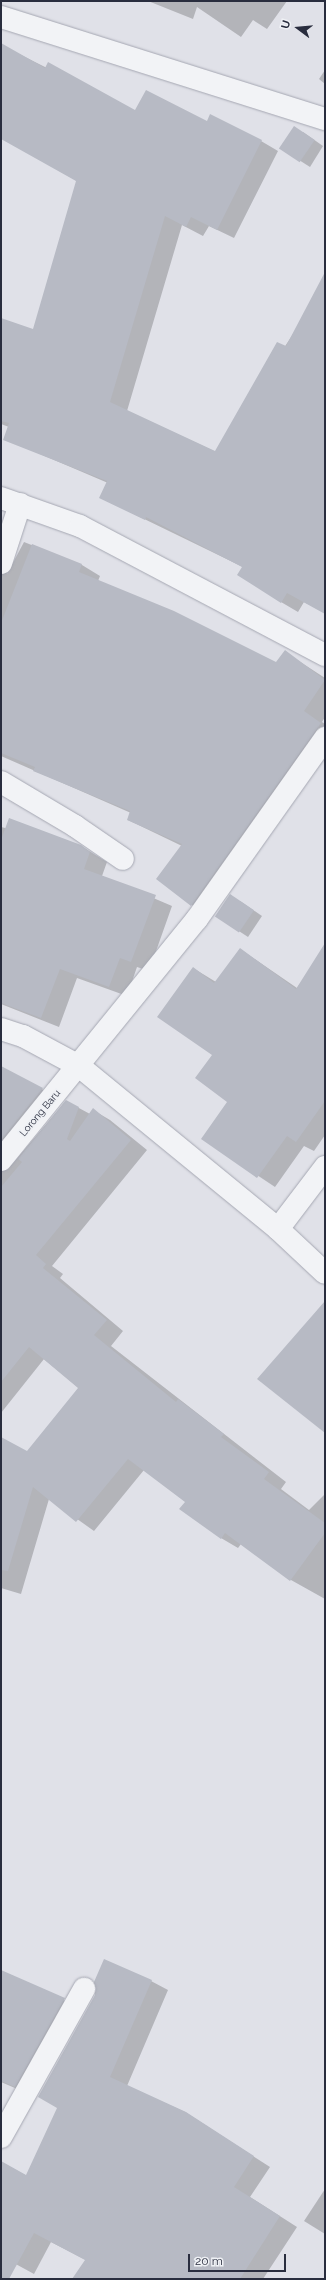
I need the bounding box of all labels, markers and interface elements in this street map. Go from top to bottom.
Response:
north arrow [278,8,318,48]
text: U [279,19,293,30]
street label: Lorong Baru [17,1087,63,1139]
scale bar [190,2246,288,2272]
text: 20 m [195,2254,223,2268]

